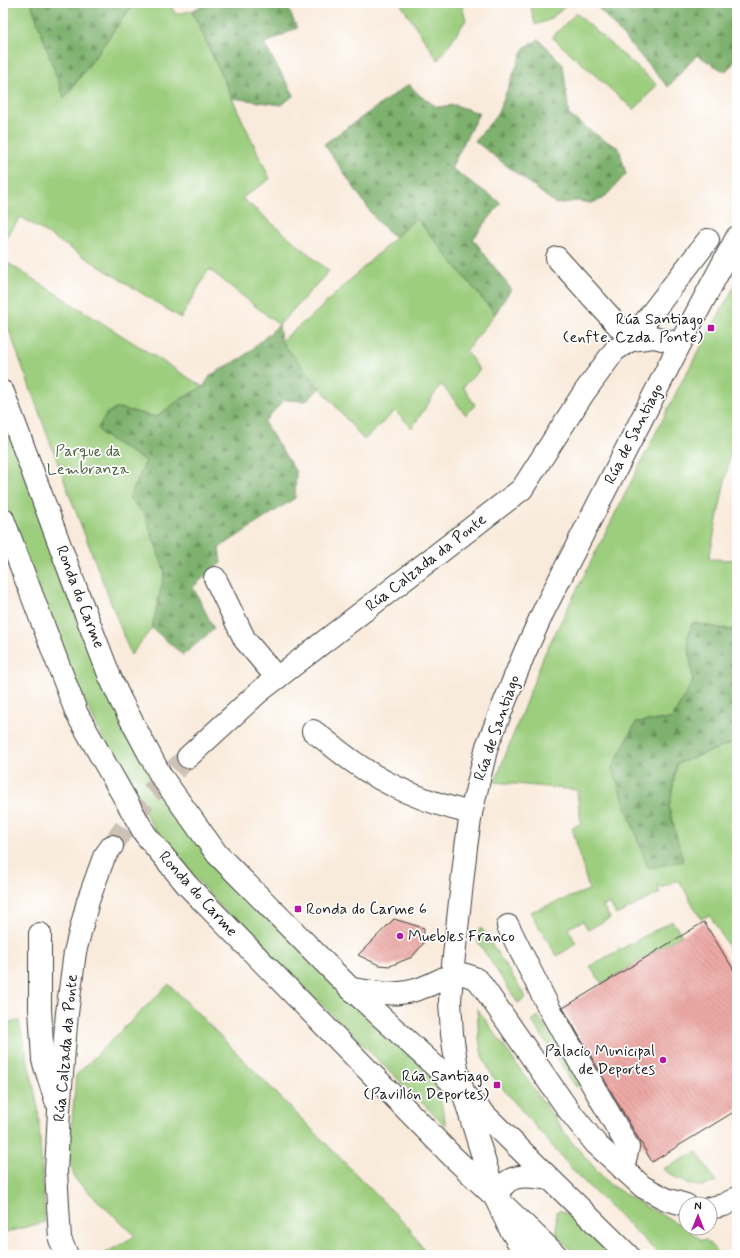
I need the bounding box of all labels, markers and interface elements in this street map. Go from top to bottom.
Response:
place label: Rúa Santiago (enfte. Czda. Ponte) [563,309,703,348]
marker: Rúa Santiago (enfte. Czda. Ponte) [706,323,716,333]
street label: Rúa de Santiago [600,380,668,488]
park label: Parque da Lembranza [47,441,130,480]
street label: Rúa Calzada da Ponte [361,509,491,617]
street label: Ronda do Carme [51,543,109,651]
street label: Rúa de Santiago [469,672,525,784]
street label: Ronda do Carme [154,847,242,941]
place label: Ronda do Carme 6 [306,899,427,920]
marker: Ronda do Carme 6 [293,904,303,914]
place label: Muebles Franco [408,926,515,947]
marker: Muebles Franco [395,931,405,941]
street label: Rúa Calzada da Ponte [49,973,83,1123]
place label: Palacio Municipal de Deportes [545,1041,655,1080]
marker: Palacio Municipal de Deportes [658,1055,668,1065]
place label: Rúa Santiago (Pavillón Deportes) [364,1066,489,1105]
marker: Rúa Santiago (Pavillón Deportes) [492,1080,502,1090]
north arrow [678,1196,718,1236]
text: N [694,1200,702,1214]

